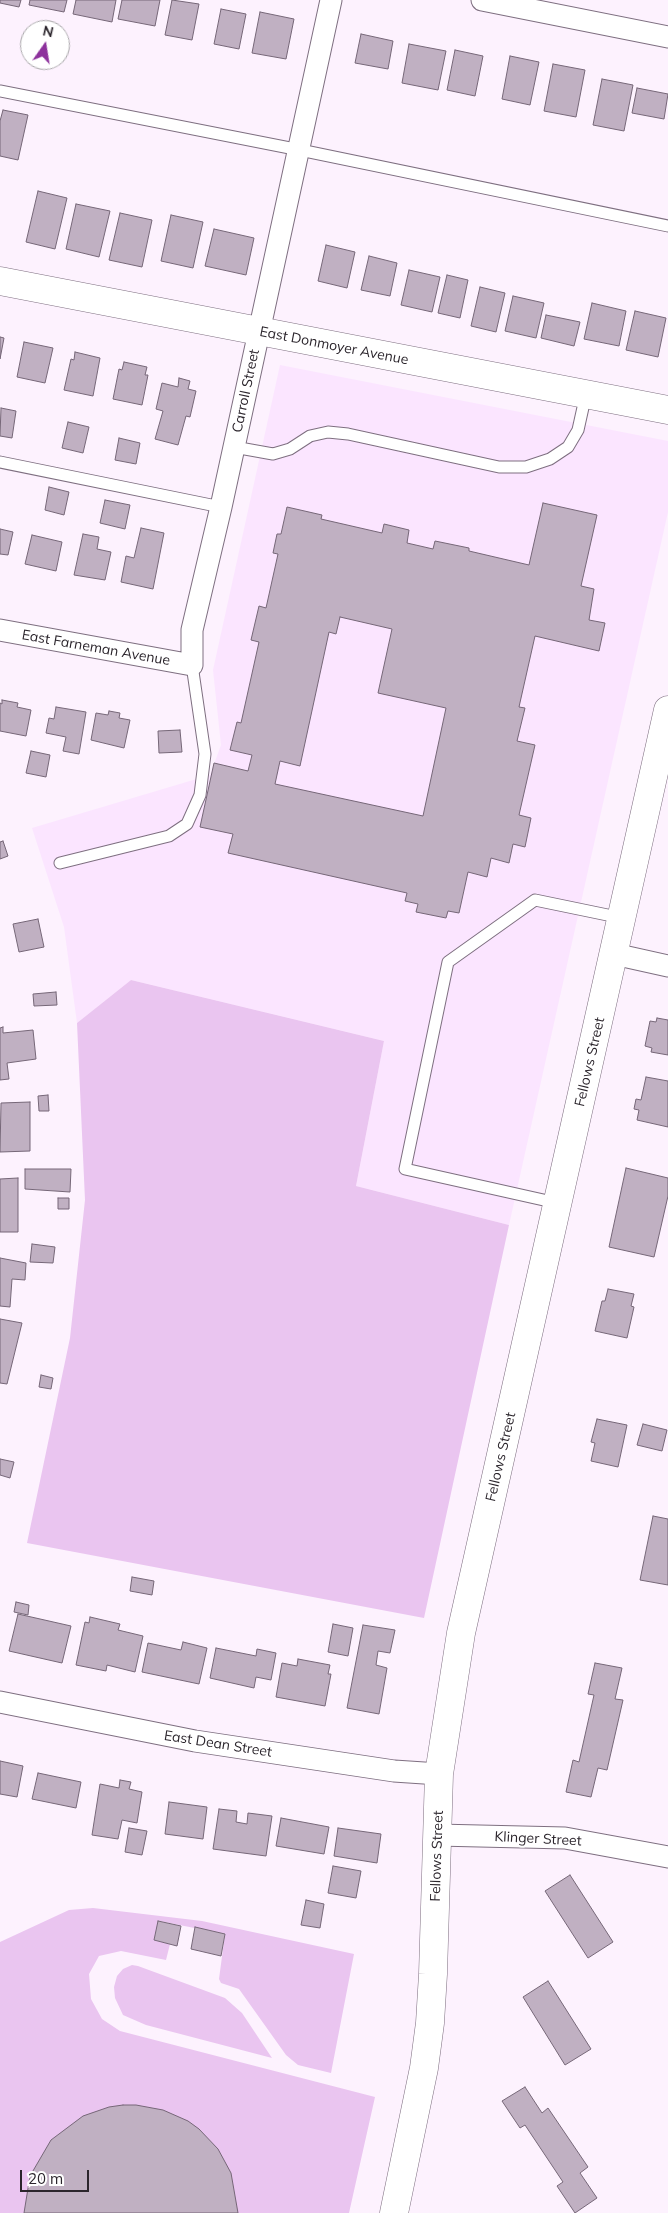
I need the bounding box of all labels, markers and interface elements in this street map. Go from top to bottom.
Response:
north arrow [20,20,70,70]
text: N [41,21,55,41]
street label: East Donmoyer Avenue [258,323,410,369]
street label: Carroll Street [229,348,263,434]
street label: East Farneman Avenue [21,627,171,669]
street label: Fellows Street [572,1016,608,1108]
street label: Fellows Street [483,1411,519,1503]
street label: East Dean Street [163,1727,273,1761]
street label: Fellows Street [427,1810,447,1902]
street label: Klinger Street [494,1828,582,1850]
scale bar [22,2160,91,2192]
text: 20 m [28,2169,63,2188]

